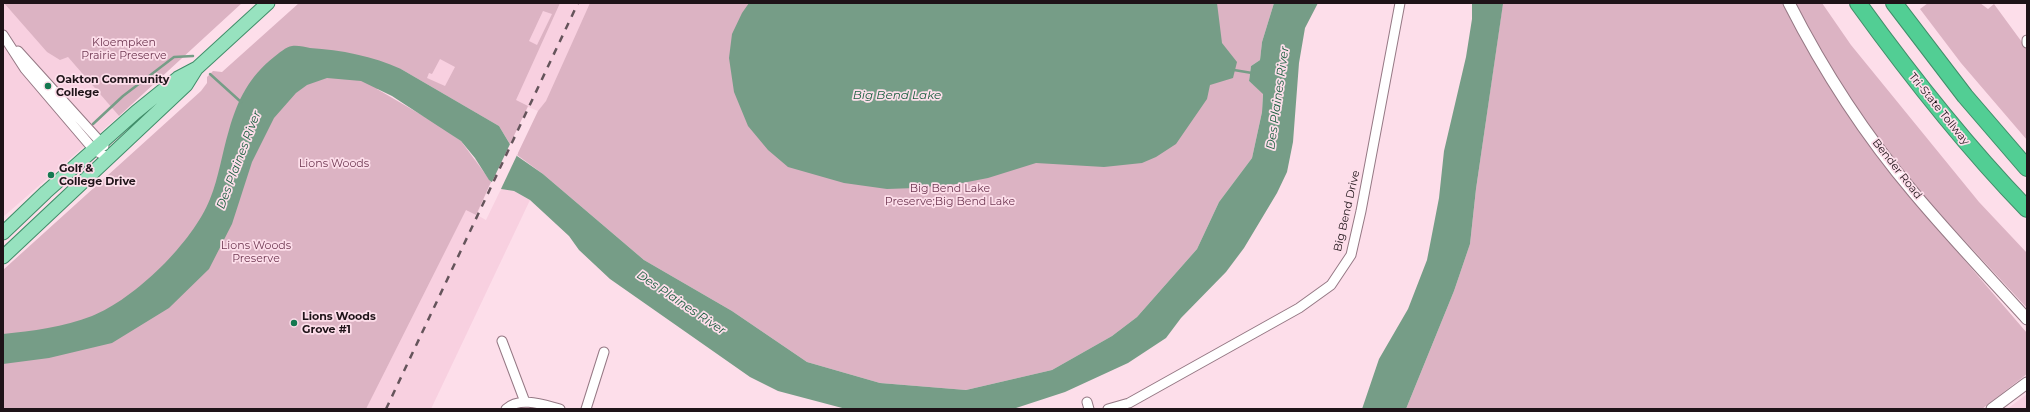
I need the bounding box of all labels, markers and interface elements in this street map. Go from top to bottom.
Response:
park label: Kloempken Prairie Preserve [81,36,167,62]
water label: Des Plaines River [1264,45,1292,151]
street label: Tri-State Tollway [1906,70,1972,148]
place label: Oakton Community College [56,73,169,99]
marker: Oakton Community College [43,81,53,91]
water label: Big Bend Lake [853,88,941,102]
water label: Des Plaines River [214,109,264,211]
street label: Bender Road [1869,136,1925,202]
park label: Lions Woods [299,157,369,171]
place label: Golf & College Drive [59,162,136,188]
street label: Big Bend Drive [1331,169,1363,253]
marker: Golf & College Drive [46,170,56,180]
park label: Big Bend Lake Preserve;Big Bend Lake [885,182,1015,208]
park label: Lions Woods Preserve [221,239,291,265]
water label: Des Plaines River [634,268,728,338]
place label: Lions Woods Grove #1 [302,310,376,336]
marker: Lions Woods Grove #1 [289,318,299,328]

